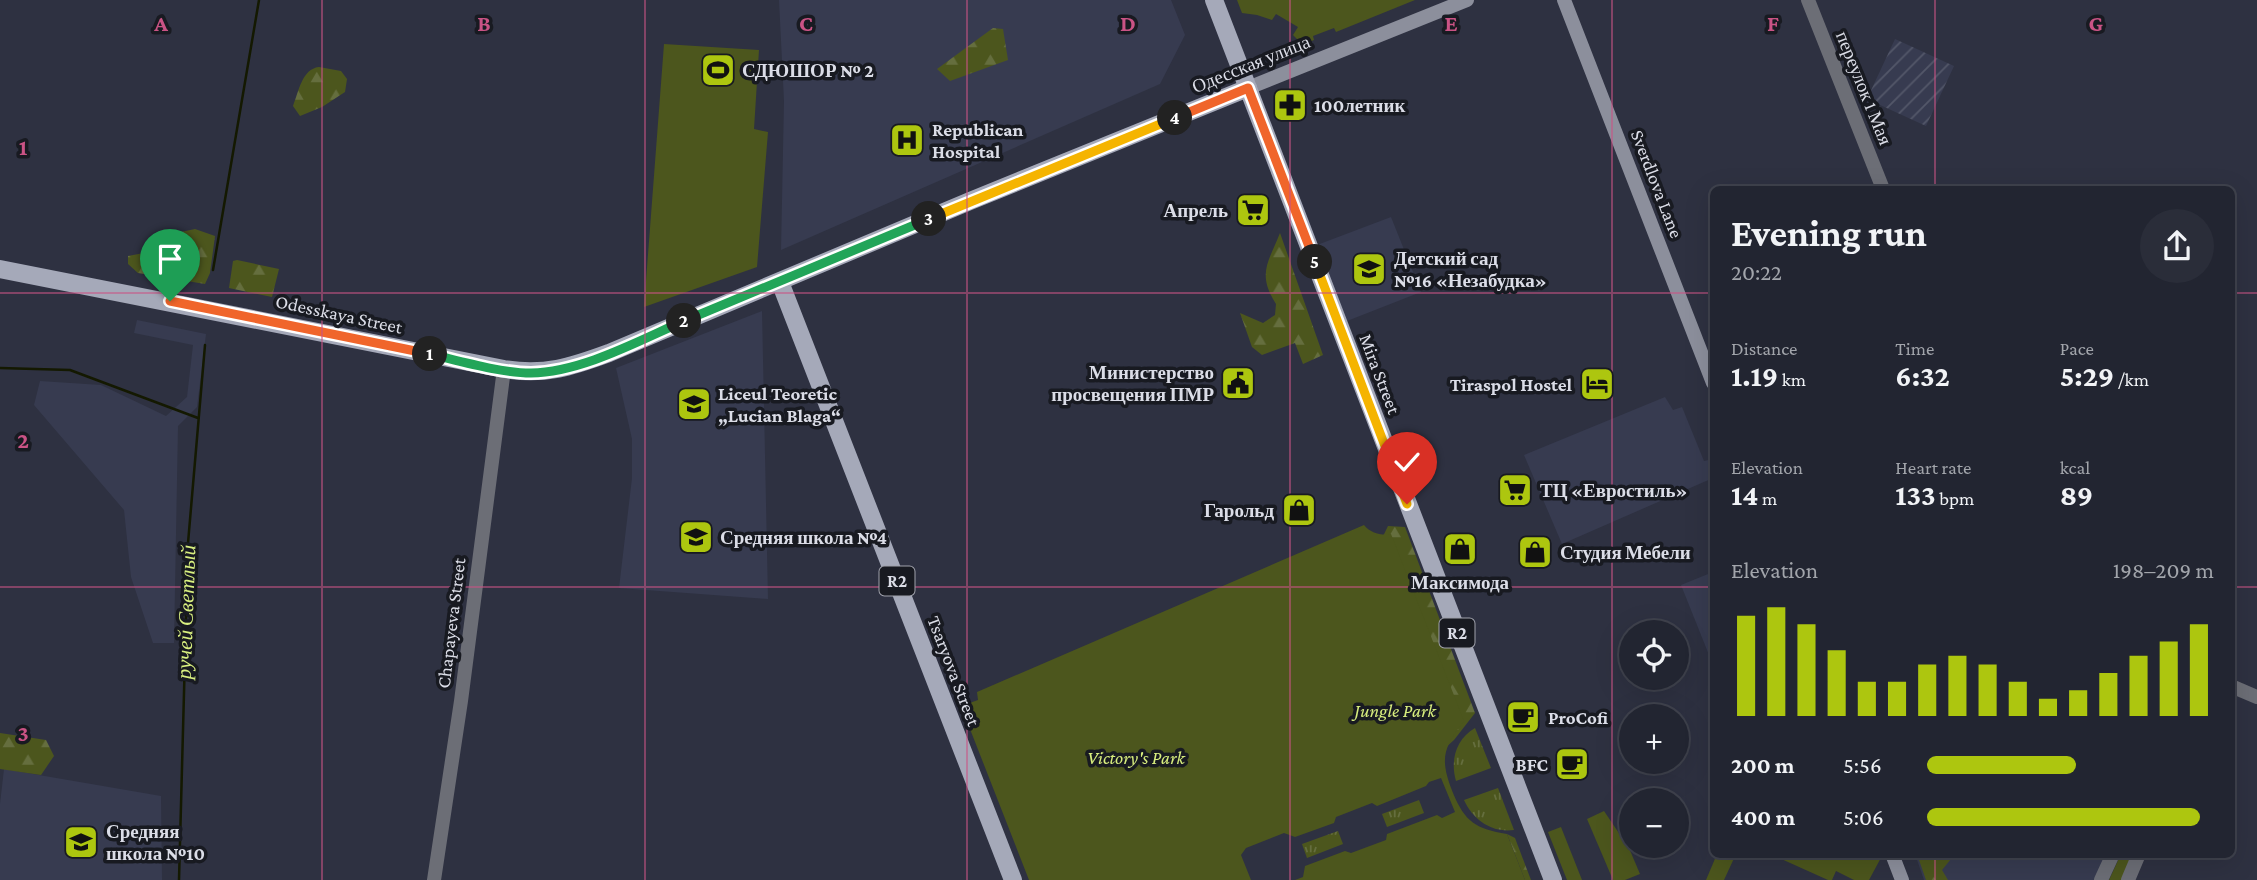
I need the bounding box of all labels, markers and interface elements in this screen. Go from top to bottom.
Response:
text: A [153,10,168,36]
text: B [477,10,491,36]
text: C [799,10,813,36]
text: D [1120,10,1136,36]
text: E [1444,10,1458,36]
text: F [1767,10,1779,36]
text: G [2089,10,2104,36]
street label: переулок 1 Мая [1832,28,1896,148]
street label: Одесская улица [1189,31,1314,97]
sports icon: СДЮШОР № 2 [699,51,737,89]
place label: СДЮШОР № 2 [742,60,874,81]
pharmacy icon: 100летник [1271,86,1309,124]
place label: 100летник [1314,95,1406,116]
pin: 4 [1158,100,1192,136]
text: 4 [1169,107,1180,128]
place label: Republican Hospital [932,119,1023,162]
hospital icon: Republican Hospital [888,121,926,159]
street label: Sverdlova Lane [1627,127,1687,241]
text: 1 [19,134,28,160]
supermarket icon: Апрель [1234,191,1272,229]
place label: Апрель [1164,200,1228,221]
pin: 3 [912,202,946,236]
text: 3 [924,208,933,229]
button: share [2140,209,2214,283]
text: Evening run [1731,212,1927,254]
pin [140,229,200,301]
icon: arrive [151,240,189,278]
pin: 5 [1298,244,1332,280]
place label: Детский сад №16 «Незабудка» [1394,248,1547,291]
school or university icon: Детский сад №16 «Незабудка» [1350,250,1388,288]
text: 5 [1310,251,1319,272]
text: 20:22 [1731,259,1782,285]
street label: Odesskaya Street [274,290,405,338]
pin: 2 [666,304,702,338]
text: 2 [679,310,688,331]
street label: Mira Street [1355,331,1405,418]
pin: 1 [412,336,448,372]
text: Distance [1731,338,1797,359]
text: Time [1895,338,1934,359]
text: Pace [2060,338,2094,359]
text: 1 [426,343,433,364]
text: 1.19 [1731,359,1778,392]
text: 6:32 [1895,359,1950,392]
text: 5:29 [2060,359,2114,392]
place label: Министерство просвещения ПМР [1051,362,1214,405]
public building icon: Министерство просвещения ПМР [1219,364,1257,402]
hotel icon: Tiraspol Hostel [1578,365,1616,403]
text: km [1778,369,1806,390]
text: /km [2114,369,2149,390]
place label: Tiraspol Hostel [1450,374,1572,395]
place label: Liceul Teoretic „Lucian Blaga“ [718,383,841,426]
school or university icon: Liceul Teoretic „Lucian Blaga“ [675,385,713,423]
text: 2 [17,427,29,453]
pin [1377,432,1437,504]
icon: check [1388,443,1426,481]
text: Elevation [1731,457,1803,478]
text: Heart rate [1895,457,1971,478]
text: kcal [2060,457,2090,478]
supermarket icon: ТЦ «Евростиль» [1496,471,1534,509]
text: 14 [1731,478,1758,511]
text: 133 [1895,478,1936,511]
text: 89 [2060,478,2093,511]
place label: ТЦ «Евростиль» [1540,480,1687,501]
text: m [1758,488,1777,509]
text: bpm [1936,488,1974,509]
shop icon: Гарольд [1280,491,1318,529]
place label: Гарольд [1204,500,1274,521]
school or university icon: Средняя школа №4 [677,518,715,556]
place label: Средняя школа №4 [720,527,887,548]
shop icon: Максимода [1441,530,1479,568]
shop icon: Студия Мебели [1516,533,1554,571]
place label: Студия Мебели [1560,542,1691,563]
water label: ручей Светлый [172,544,200,682]
street label: Chapayeva Street [433,556,470,689]
text: Elevation [1731,557,1818,583]
text: 198–209 m [2113,557,2214,583]
road number: R2 [880,566,914,596]
place label: Максимода [1411,572,1510,593]
street label: Tsaryova Street [923,613,985,730]
road number: R2 [1440,618,1474,648]
map controls [1619,620,1689,858]
button: locate [1619,620,1689,690]
cafe icon: ProCofi [1504,698,1542,736]
park label: Jungle Park [1351,700,1436,721]
button: + [1619,704,1689,774]
place label: ProCofi [1548,707,1608,728]
text: 3 [17,720,29,746]
cafe icon: BFC [1553,745,1591,783]
park label: Victory's Park [1087,747,1185,768]
text: 200 m [1731,752,1795,778]
text: 5:56 [1843,752,1882,778]
place label: BFC [1515,754,1548,775]
button: − [1619,788,1689,858]
text: 400 m [1731,804,1795,830]
text: 5:06 [1843,804,1884,830]
place label: Средняя школа №10 [106,821,205,864]
school or university icon: Средняя школа №10 [62,823,100,861]

